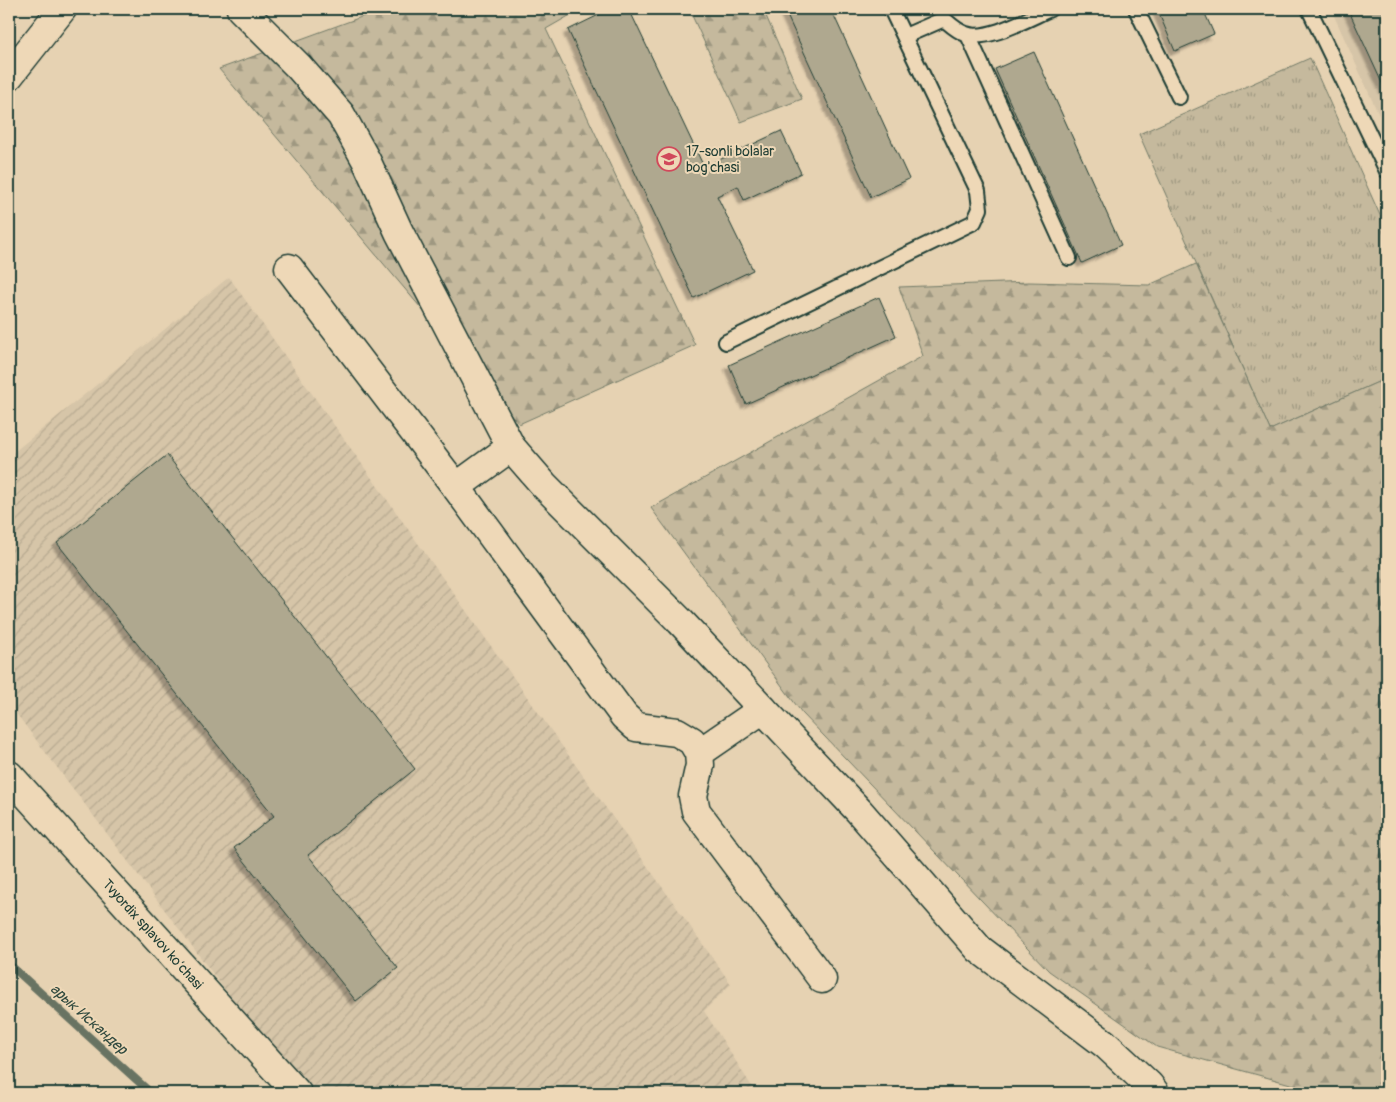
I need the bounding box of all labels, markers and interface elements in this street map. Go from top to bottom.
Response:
place label: 17-sonli bolalar bog'chasi [686,143,774,176]
school or university icon: 17-sonli bolalar bog'chasi [656,146,682,172]
street label: Tvyordix splavov ko‘chasi [99,876,207,993]
water label: арык Искандер [46,980,132,1059]

